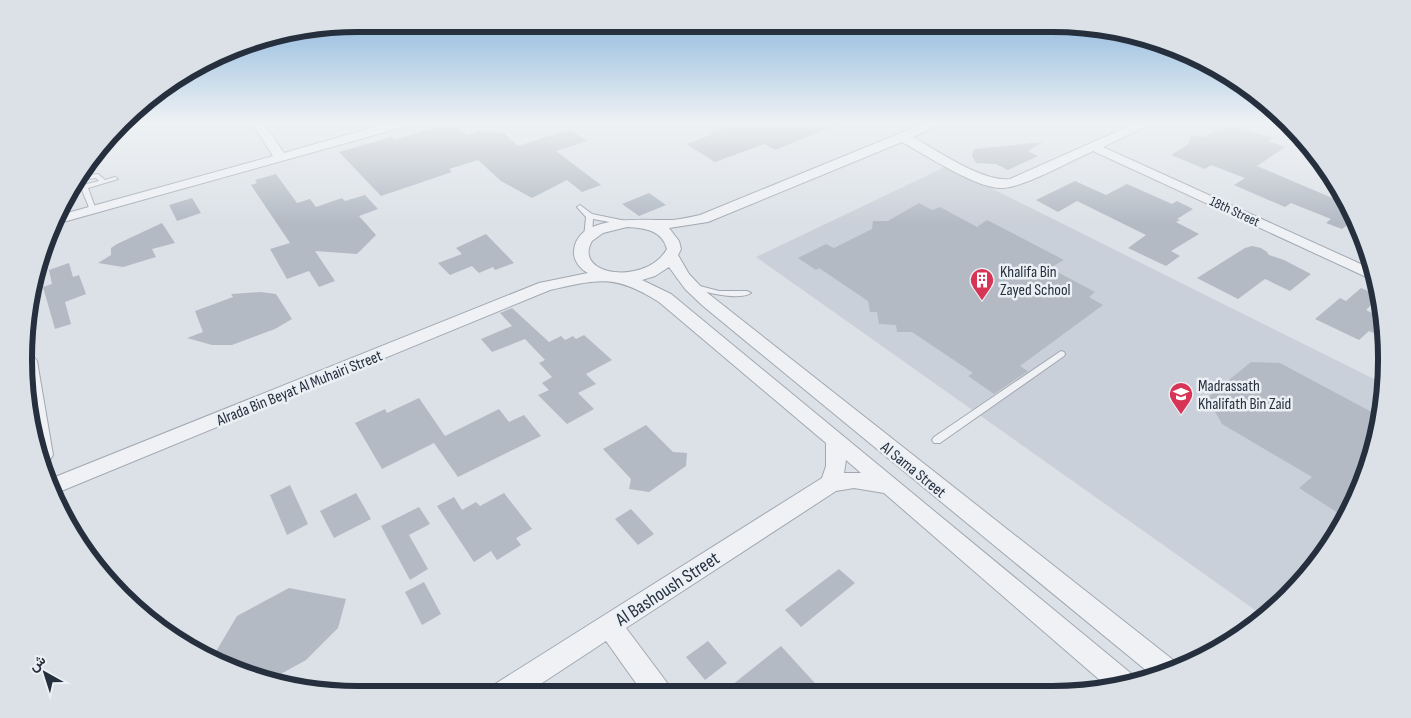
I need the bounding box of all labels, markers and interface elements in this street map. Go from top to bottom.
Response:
street label: 18th Street [1207,193,1262,230]
place label: Khalifa Bin Zayed School [1000,263,1071,300]
building icon: Khalifa Bin Zayed School [969,267,995,301]
street label: Alrada Bin Beyat Al Muhairi Street [213,346,385,431]
place label: Madrassath Khalifath Bin Zaid [1198,377,1291,414]
school or university icon: Madrassath Khalifath Bin Zaid [1168,381,1194,415]
street label: Al Sama Street [876,438,950,502]
street label: Al Bashoush Street [611,547,724,632]
north arrow [20,648,70,698]
text: ش [25,651,49,675]

